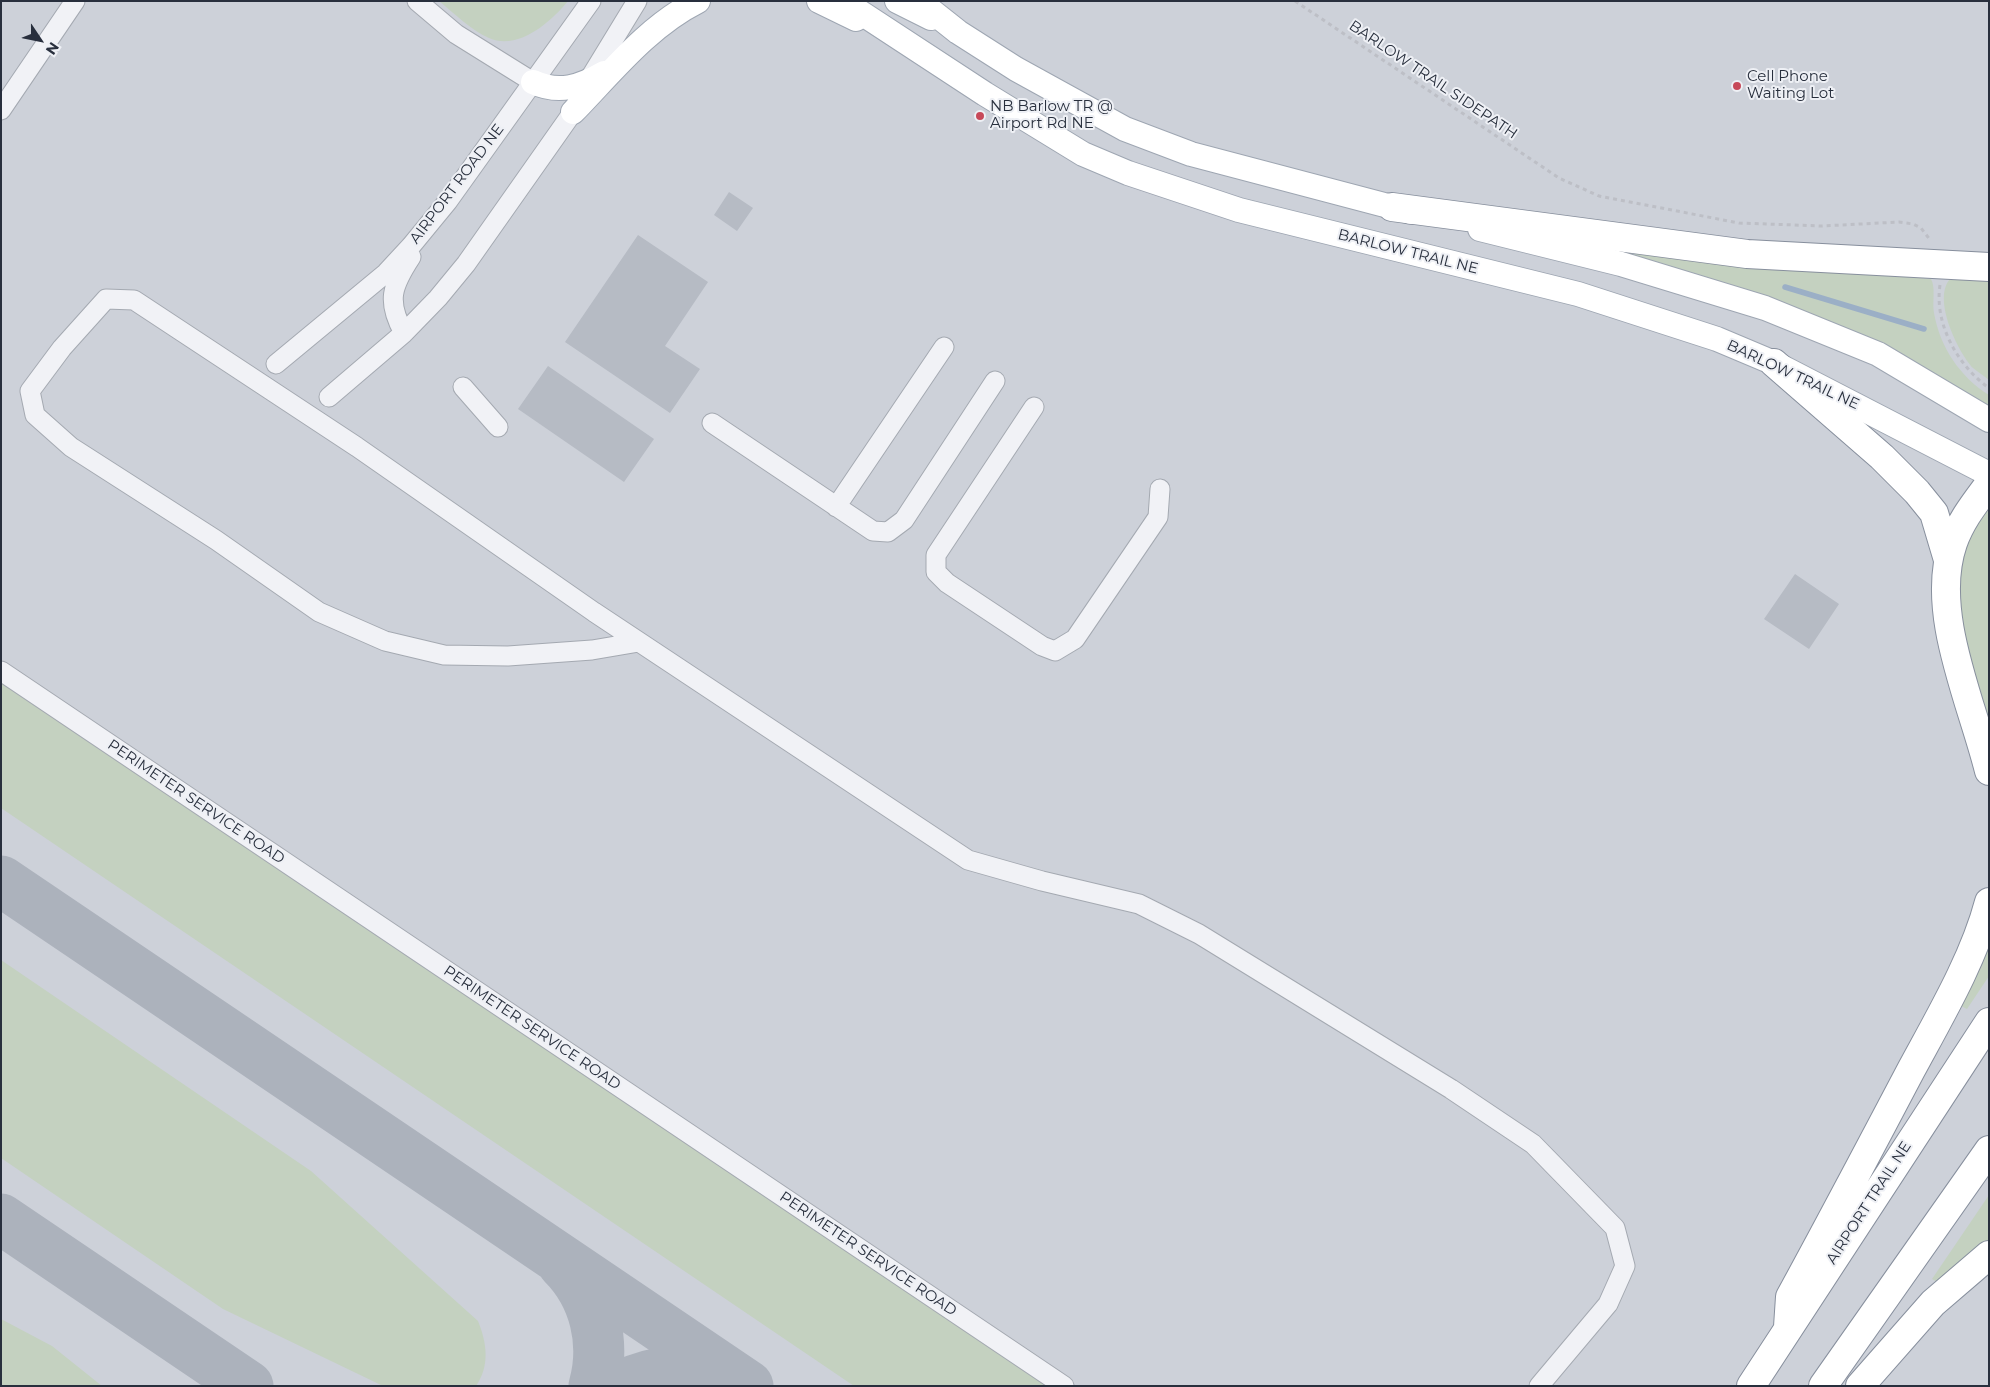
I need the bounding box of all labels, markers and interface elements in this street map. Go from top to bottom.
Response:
north arrow [15,15,65,65]
street label: BARLOW TRAIL SIDEPATH [1345,17,1521,143]
text: N [42,39,63,58]
place label: Cell Phone Waiting Lot [1747,68,1834,103]
marker: Cell Phone Waiting Lot [1731,80,1743,92]
place label: NB Barlow TR @ Airport Rd NE [990,98,1113,133]
marker: NB Barlow TR @ Airport Rd NE [974,110,986,122]
street label: AIRPORT ROAD NE [406,121,508,247]
street label: BARLOW TRAIL NE [1336,226,1480,278]
street label: BARLOW TRAIL NE [1724,336,1862,414]
street label: PERIMETER SERVICE ROAD [104,736,288,868]
street label: PERIMETER SERVICE ROAD [440,962,624,1094]
street label: AIRPORT TRAIL NE [1823,1138,1915,1268]
street label: PERIMETER SERVICE ROAD [776,1188,960,1320]

